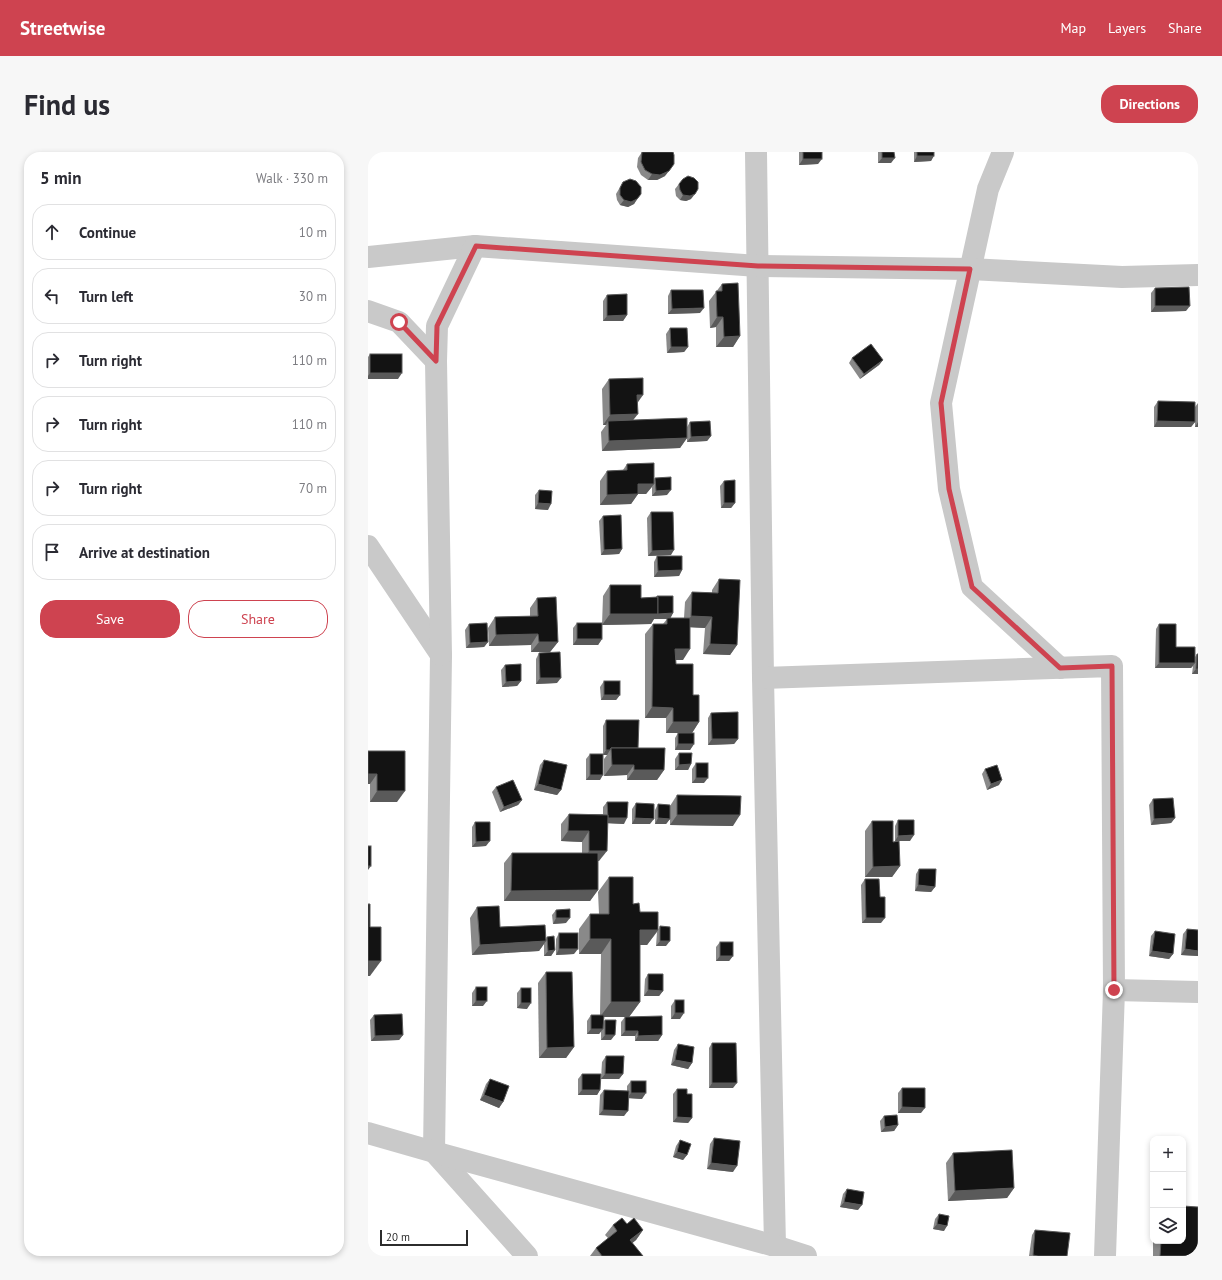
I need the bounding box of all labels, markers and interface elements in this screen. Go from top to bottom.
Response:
text: Streetwise [20,16,105,40]
text: Map [1060,19,1086,37]
text: Layers [1108,19,1146,37]
text: Share [1168,19,1202,37]
button: Directions [1101,85,1198,123]
text: Find us [24,86,110,123]
text: 5 min [40,167,81,189]
text: Walk · 330 m [256,170,328,187]
icon: ahead [41,221,63,243]
text: Continue [79,223,136,242]
text: 10 m [299,224,327,241]
icon: left [41,285,63,307]
text: Turn left [79,287,133,306]
text: 30 m [299,288,327,305]
route start [390,313,408,331]
icon: right [41,349,63,371]
text: Turn right [79,351,142,370]
text: 110 m [292,352,327,369]
icon: right [41,413,63,435]
text: Turn right [79,415,142,434]
text: 110 m [292,416,327,433]
icon: right [41,477,63,499]
text: Turn right [79,479,142,498]
text: 70 m [299,480,327,497]
icon: arrive [41,541,63,563]
text: Arrive at destination [79,543,210,562]
button: Save [40,600,180,638]
button: Share [188,600,328,638]
route end [1105,981,1123,999]
map controls [1150,1136,1186,1244]
button: + [1150,1136,1186,1172]
button: − [1150,1172,1186,1208]
button: layers [1150,1208,1186,1244]
scale bar [380,1228,468,1247]
text: 20 m [386,1230,410,1244]

